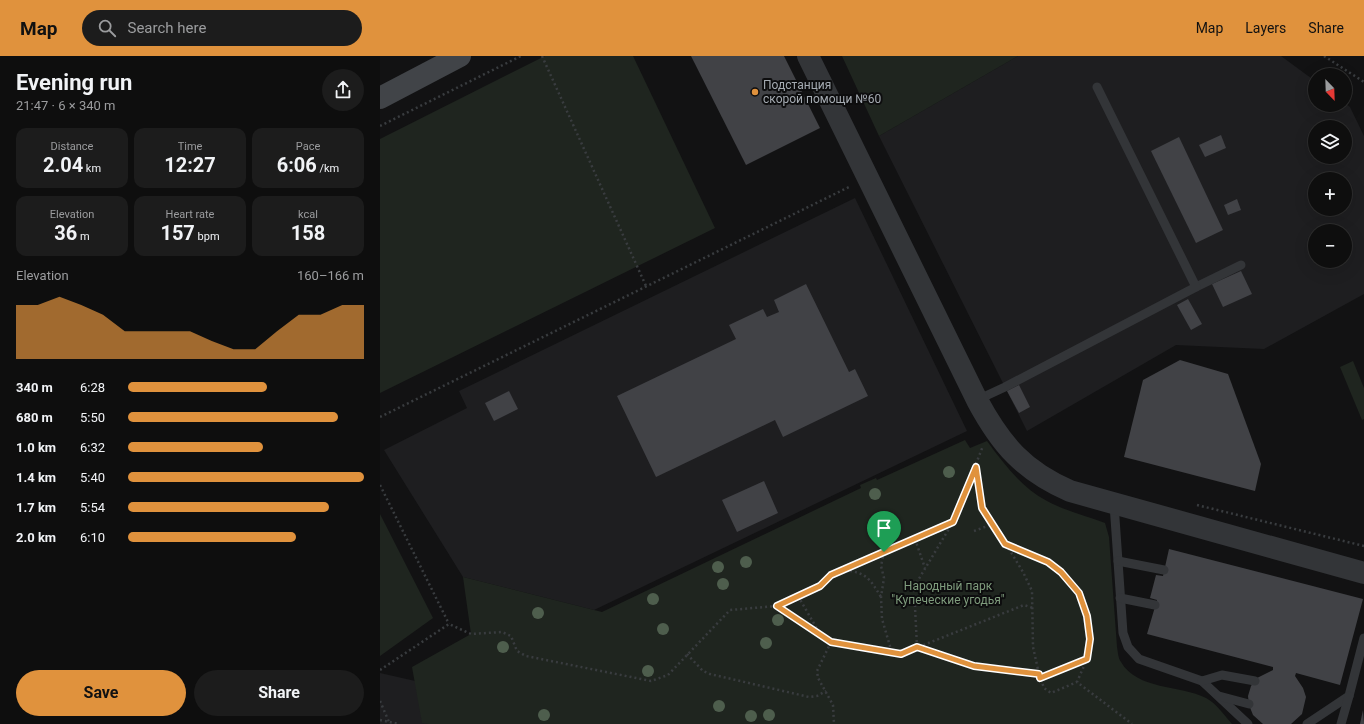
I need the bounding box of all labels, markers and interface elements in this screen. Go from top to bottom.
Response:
search box [82,10,362,46]
text: Map [20,17,58,40]
icon: search [96,17,118,39]
text: Search here [128,19,206,37]
text: Map [1196,20,1223,36]
text: Layers [1245,20,1286,36]
text: Share [1308,20,1344,36]
north arrow [1308,68,1352,112]
map controls [1308,68,1352,268]
button: share [322,69,364,111]
text: Evening run [16,70,132,95]
place label: Подстанция скорой помощи №60 [763,78,881,106]
marker: Подстанция скорой помощи №60 [750,87,760,97]
text: 21:47 · 6 × 340 m [16,98,115,113]
button: layers [1308,120,1352,164]
text: Distance [51,140,93,153]
text: Time [178,140,202,153]
text: Pace [296,140,320,153]
text: 2.04 [43,153,83,177]
text: 12:27 [164,153,216,177]
text: 6:06 [277,153,317,177]
text: km [83,162,101,175]
text: /km [317,162,339,175]
button: + [1308,172,1352,216]
text: Elevation [50,208,94,221]
text: Heart rate [166,208,214,221]
text: kcal [298,208,318,221]
text: 36 [54,221,77,245]
text: 157 [160,221,195,245]
text: 158 [291,221,325,245]
button: − [1308,224,1352,268]
text: m [77,230,90,243]
text: bpm [195,230,220,243]
text: Elevation [16,268,69,283]
text: 160–166 m [297,268,364,283]
text: 340 m [16,380,53,395]
text: 6:28 [80,380,105,395]
text: 680 m [16,410,53,425]
text: 5:50 [80,410,105,425]
text: 1.0 km [16,440,56,455]
text: 6:32 [80,440,105,455]
text: 1.4 km [16,470,56,485]
text: 5:40 [80,470,105,485]
text: 1.7 km [16,500,56,515]
text: 5:54 [80,500,105,515]
pin [867,511,901,552]
icon: arrive [873,517,895,539]
text: 2.0 km [16,530,56,545]
text: 6:10 [80,530,105,545]
park label: Народный парк "Купеческие угодья" [891,579,1005,607]
button: Save [16,670,186,716]
button: Share [194,670,364,716]

